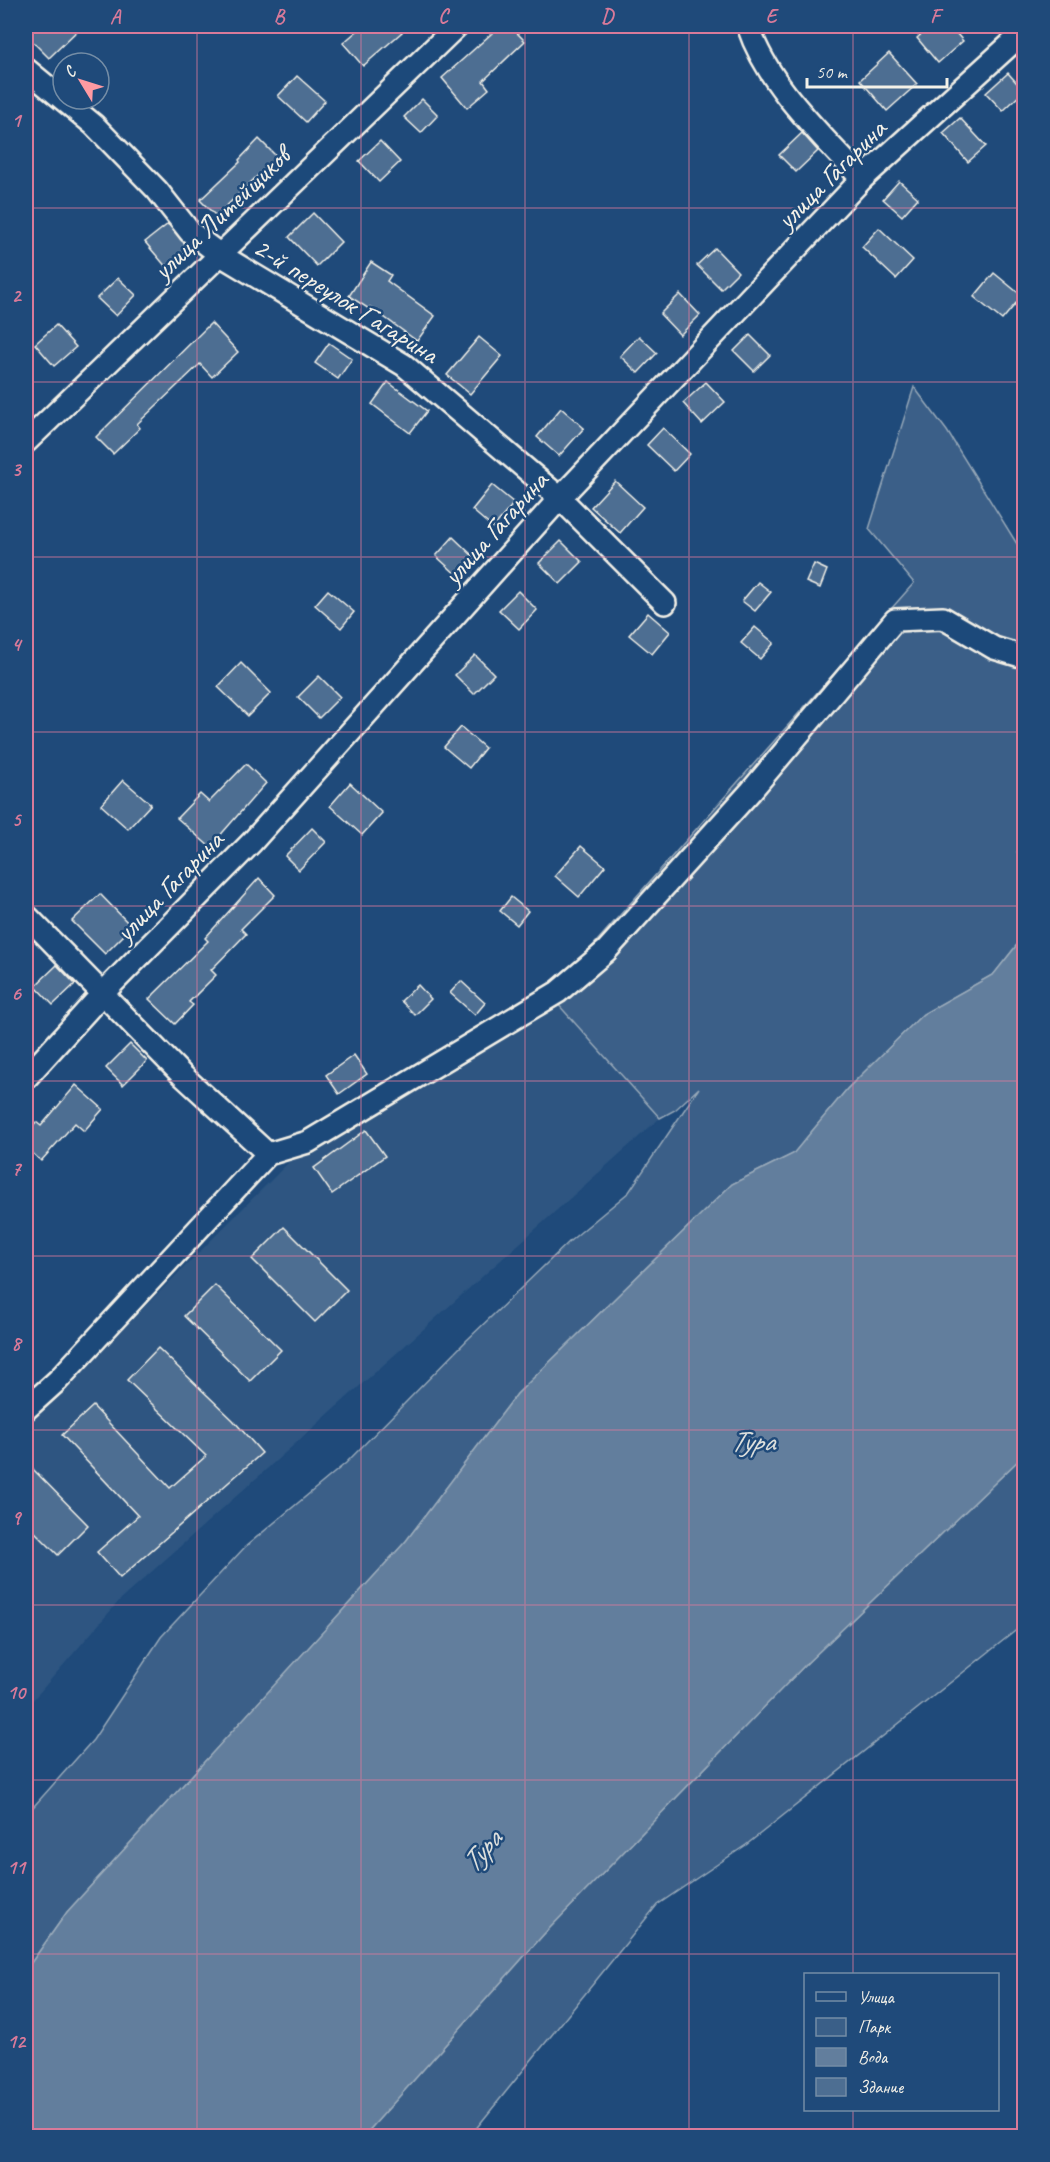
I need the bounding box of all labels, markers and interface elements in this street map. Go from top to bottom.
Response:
text: A [110,4,122,29]
text: B [274,4,286,29]
text: C [438,4,450,29]
text: D [601,4,615,29]
text: E [766,4,780,29]
text: F [930,4,944,29]
north arrow [51,51,111,111]
scale bar [807,51,946,89]
text: С [60,61,82,82]
text: 50 m [816,61,849,83]
text: 1 [12,108,23,133]
street label: улица Гагарина [767,110,895,238]
street label: улица Литейщиков [144,135,301,289]
street label: 2-й переулок Гагарина [247,229,447,372]
text: 2 [12,283,23,308]
text: 3 [12,457,23,482]
street label: улица Гагарина [433,462,557,594]
text: 4 [12,632,24,657]
text: 5 [12,807,23,832]
street label: улица Гагарина [106,822,232,951]
text: 6 [11,981,22,1006]
text: 7 [12,1156,23,1181]
text: 8 [12,1331,24,1356]
water label: Тура [730,1422,777,1460]
text: 9 [12,1505,23,1530]
text: 10 [7,1680,27,1705]
water label: Тура [452,1819,512,1880]
text: 11 [7,1855,27,1880]
legend [804,1973,999,2111]
text: Улица [858,1986,895,2008]
text: Парк [858,2016,892,2038]
text: 12 [7,2029,27,2054]
text: Вода [858,2046,889,2068]
text: Здание [858,2076,904,2098]

